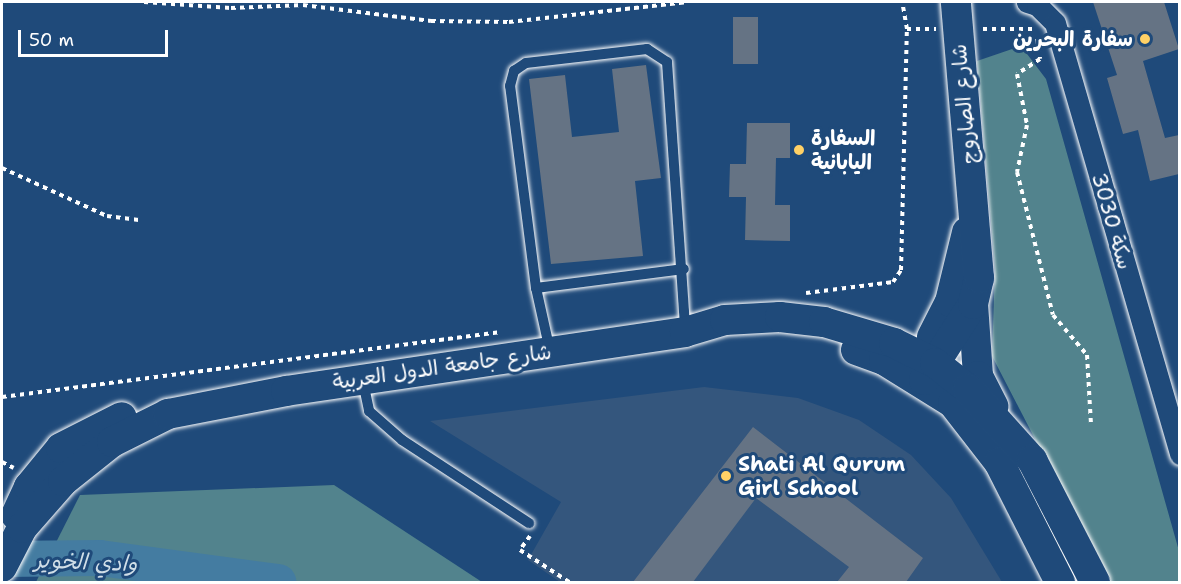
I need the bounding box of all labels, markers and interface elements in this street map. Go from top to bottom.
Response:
scale bar [21,18,171,56]
place label: سفارة البحرين [1013,26,1133,52]
text: 50 m [29,28,74,52]
marker: سفارة البحرين [1138,32,1152,46]
street label: شارع الصاروج [946,43,982,165]
place label: السفارة اليابانية [811,125,875,175]
marker: السفارة اليابانية [792,143,806,157]
street label: سكة 3030 [1086,170,1138,272]
street label: شارع جامعة الدول العربية [331,339,553,395]
place label: Shati Al Qurum Girl School [738,451,905,501]
marker: Shati Al Qurum Girl School [719,469,733,483]
water label: وادي الخوير [34,547,138,577]

